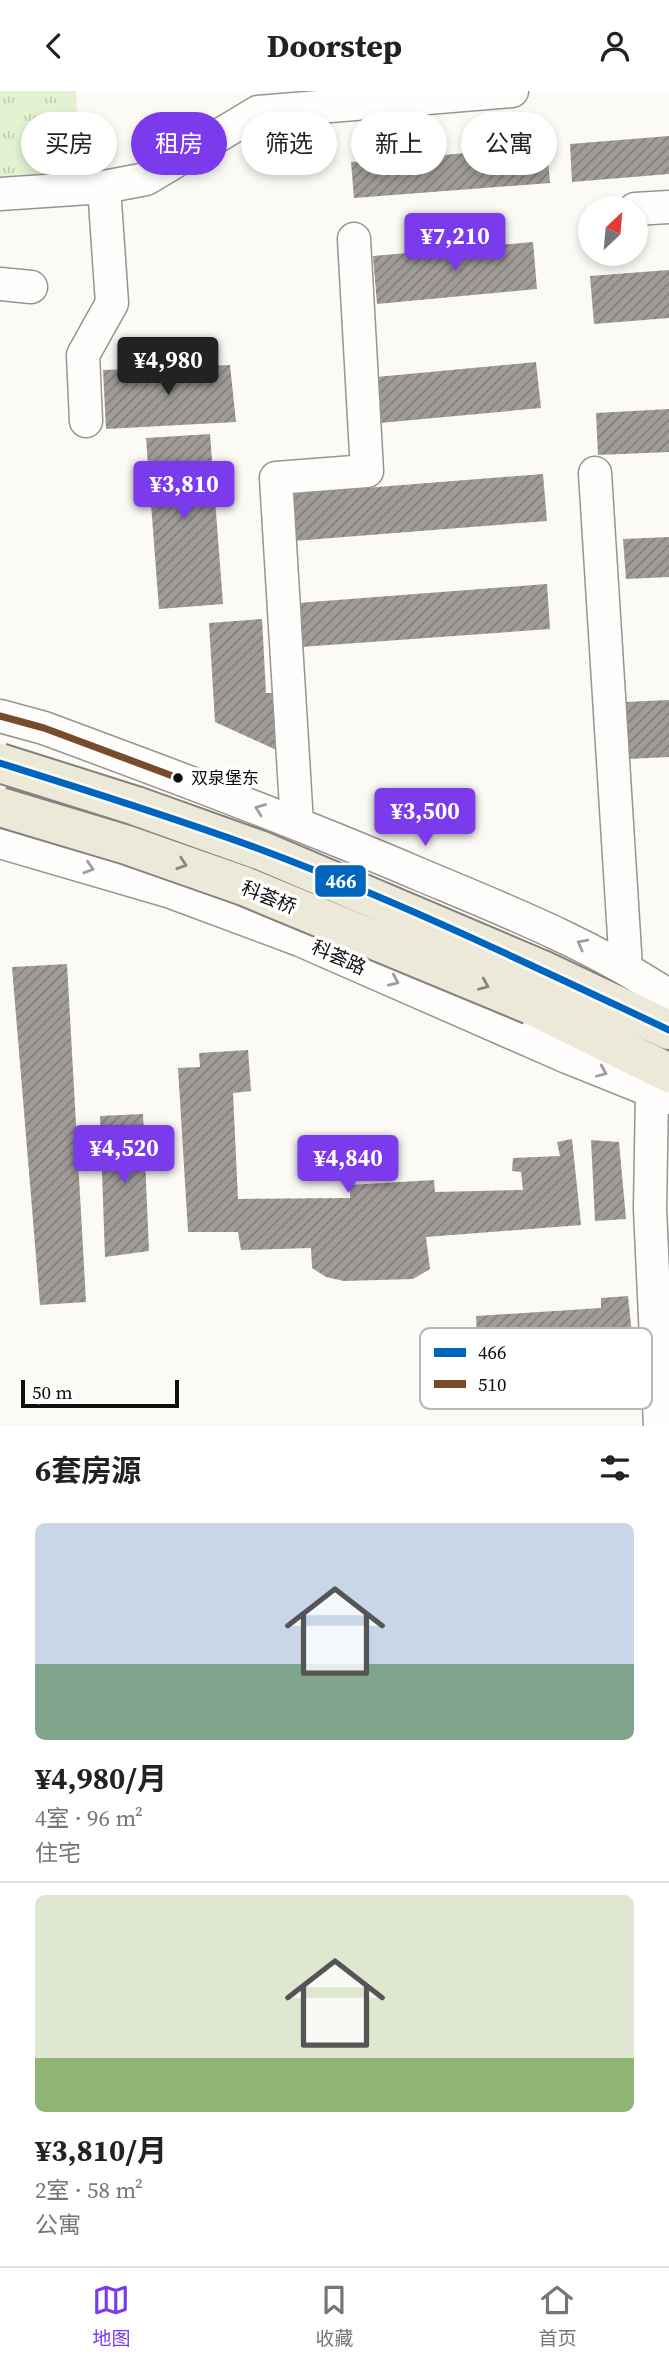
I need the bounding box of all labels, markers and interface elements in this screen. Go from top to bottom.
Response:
text: Doorstep [267,24,402,68]
icon: back [35,27,73,65]
icon: person [596,27,634,65]
chip: 买房 [21,112,117,175]
chip: 租房 [131,112,227,175]
chip: 筛选 [241,112,337,175]
chip: 新上 [351,112,447,175]
chip: 公寓 [461,112,557,175]
north arrow [578,196,648,266]
map controls [578,196,648,266]
pin: ¥7,210 [398,213,512,273]
text: ¥7,210 [420,220,490,252]
pin: ¥4,980 [111,337,225,397]
text: ¥4,980 [133,344,203,376]
pin: ¥3,810 [127,461,241,521]
text: ¥3,810 [149,468,219,500]
place label: 双泉堡东 [191,766,259,790]
marker: 双泉堡东 [171,771,185,785]
pin: ¥3,500 [368,789,482,848]
text: ¥3,500 [390,795,460,827]
one-way arrow [254,804,266,818]
one-way arrow [175,856,187,870]
one-way arrow [83,859,95,874]
line badge: 466 [314,864,367,898]
text: 466 [326,868,356,894]
street label: 科荟桥 [238,874,300,920]
street label: 科荟路 [308,934,370,980]
one-way arrow [577,939,590,953]
one-way arrow [387,973,399,987]
one-way arrow [477,977,489,991]
one-way arrow [595,1064,607,1078]
pin: ¥4,520 [67,1125,181,1185]
text: ¥4,520 [89,1132,159,1164]
pin: ¥4,840 [291,1135,405,1195]
text: ¥4,840 [313,1142,383,1174]
legend [420,1328,652,1409]
text: 466 [478,1339,507,1365]
text: 510 [478,1371,507,1397]
scale bar [21,1377,178,1409]
text: 50 m [32,1379,73,1405]
icon: filters [596,1449,634,1487]
text: 6套房源 [35,1450,141,1491]
icon: home [272,1568,398,1694]
text: ¥4,980/月 [35,1758,167,1799]
text: 4室 · 96 m² [35,1802,143,1834]
text: 住宅 [35,1837,81,1869]
icon: home [272,1940,398,2066]
text: ¥3,810/月 [35,2130,167,2171]
text: 2室 · 58 m² [35,2174,143,2206]
text: 公寓 [35,2209,81,2241]
tab: 地图 [92,2281,131,2351]
tab: 收藏 [315,2281,354,2351]
tab: 首页 [538,2281,577,2351]

